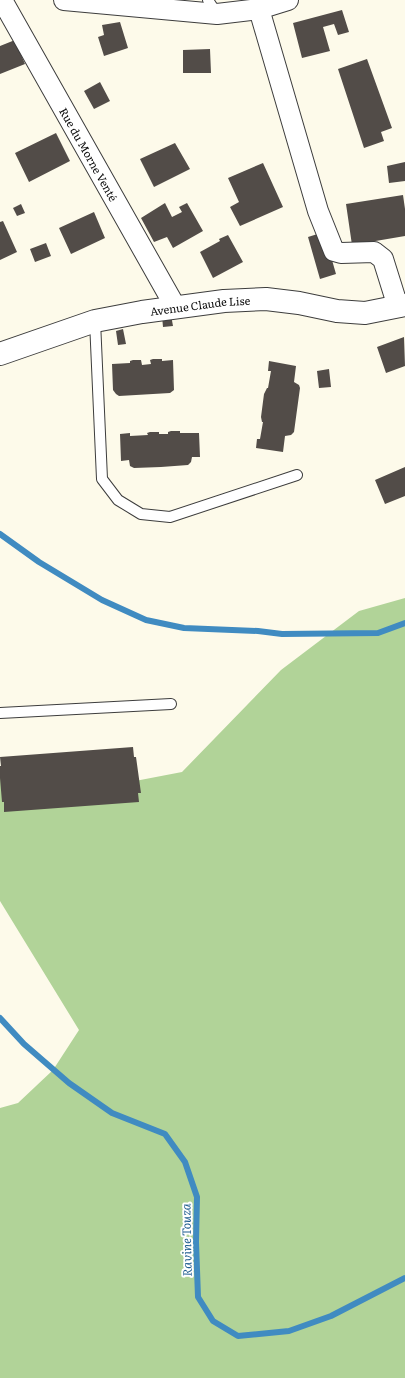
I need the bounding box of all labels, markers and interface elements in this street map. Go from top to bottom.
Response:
street label: Rue du Morne Venté [56,104,122,204]
street label: Avenue Claude Lise [149,292,251,319]
water label: Ravine Touza [176,1203,196,1277]

